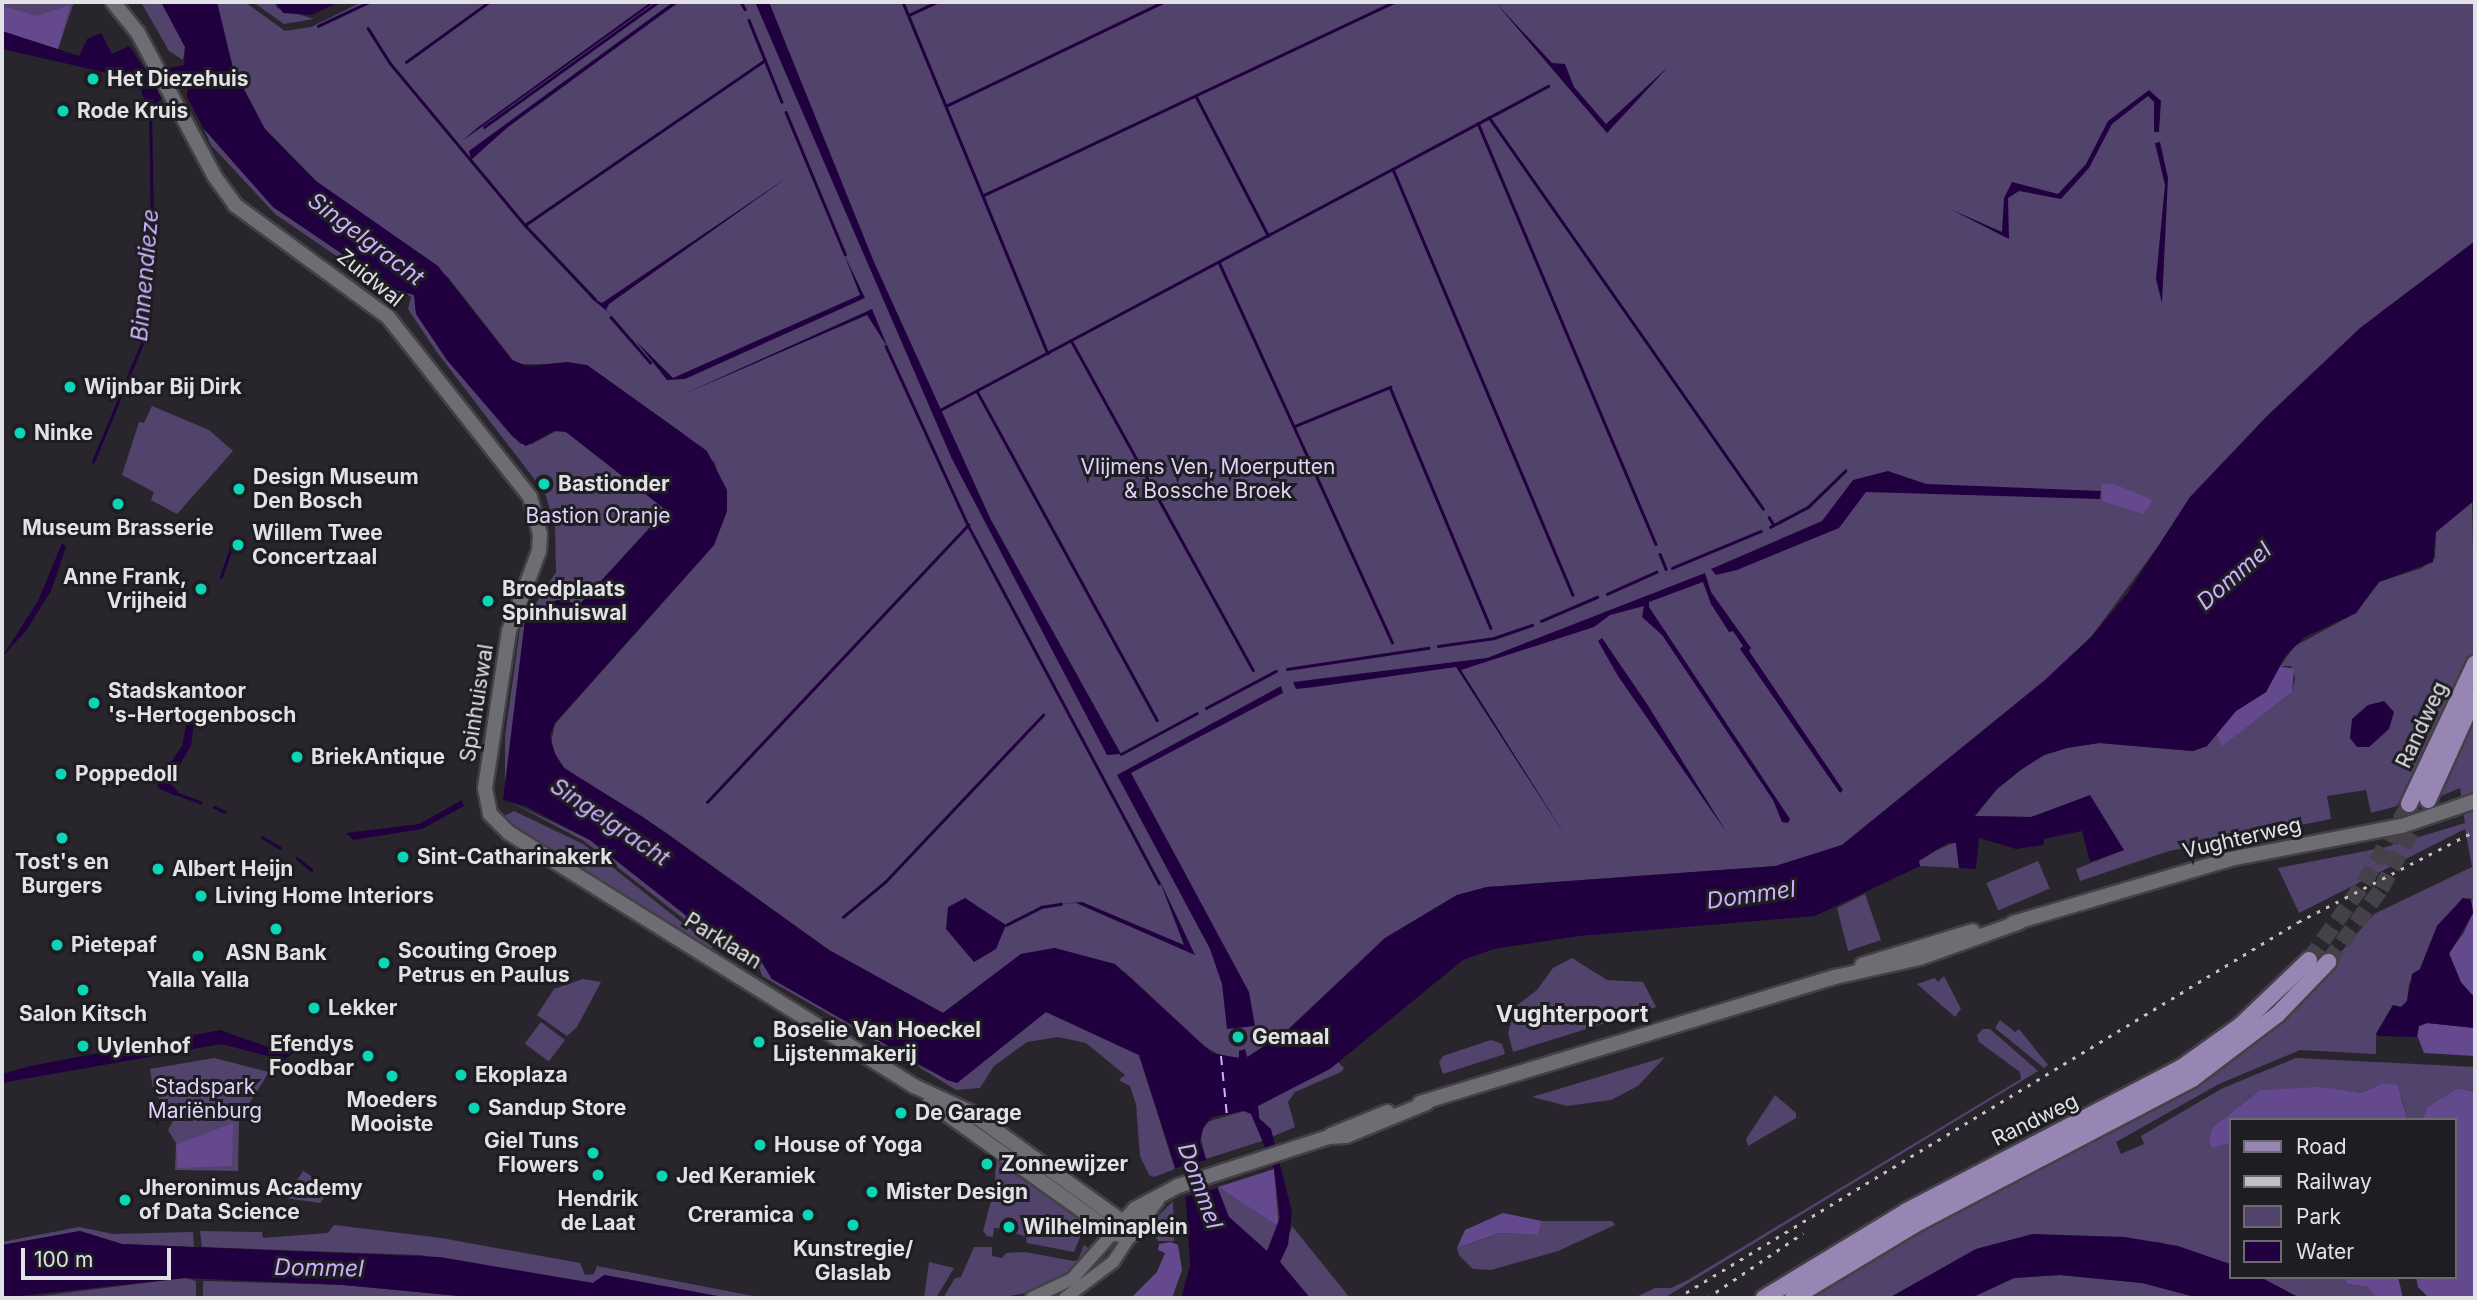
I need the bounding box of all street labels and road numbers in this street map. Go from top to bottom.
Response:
street label: Zuidwal [332,244,408,312]
street label: Spinhuiswal [455,642,499,764]
street label: Randweg [2391,678,2453,772]
street label: Vughterweg [2180,812,2304,864]
street label: Parklaan [680,908,766,974]
street label: Randweg [1988,1088,2082,1152]

